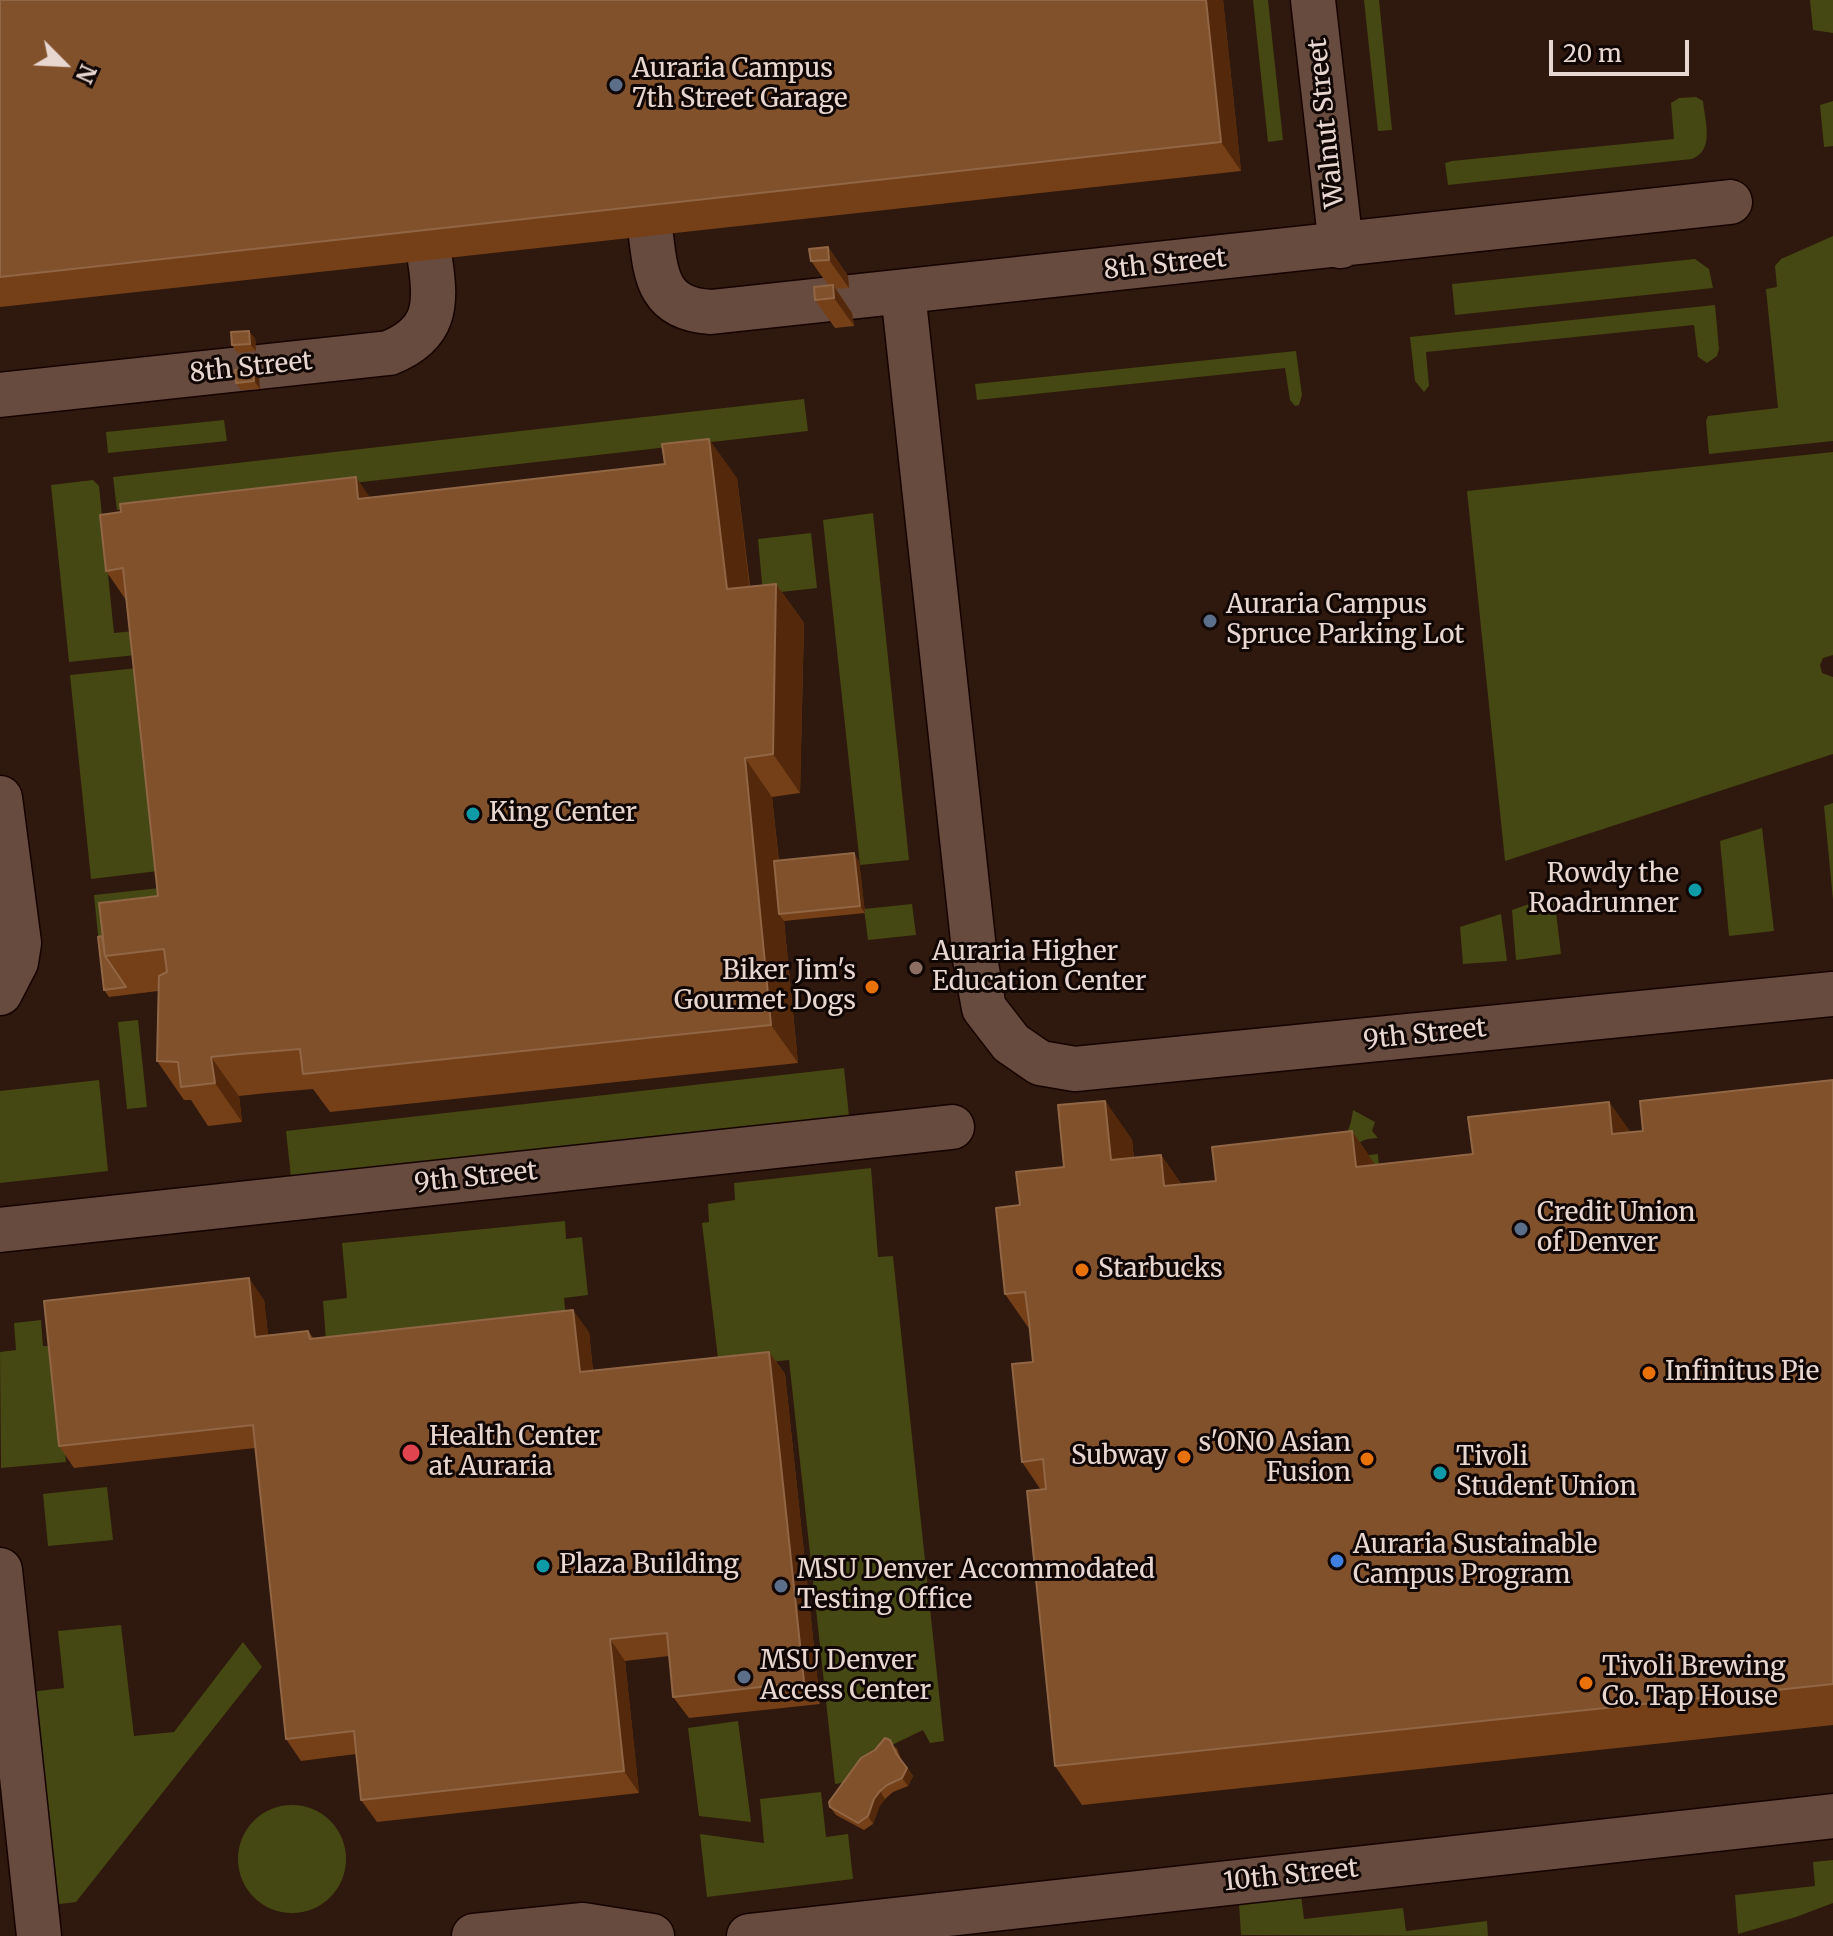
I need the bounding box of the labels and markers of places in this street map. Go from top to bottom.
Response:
place label: Auraria Campus 7th Street Garage [632,54,847,116]
marker: Auraria Campus 7th Street Garage [607,76,625,94]
place label: Auraria Campus Spruce Parking Lot [1226,590,1464,652]
marker: Auraria Campus Spruce Parking Lot [1201,612,1219,630]
place label: King Center [489,798,637,830]
marker: King Center [464,805,482,823]
place label: Rowdy the Roadrunner [1528,859,1679,920]
marker: Rowdy the Roadrunner [1686,881,1704,899]
place label: Auraria Higher Education Center [932,937,1146,998]
place label: Biker Jim's Gourmet Dogs [674,956,856,1018]
marker: Auraria Higher Education Center [907,959,925,977]
marker: Biker Jim's Gourmet Dogs [863,978,881,996]
place label: Credit Union of Denver [1537,1198,1695,1260]
marker: Credit Union of Denver [1512,1220,1530,1238]
place label: Starbucks [1098,1254,1223,1286]
marker: Starbucks [1073,1261,1091,1279]
place label: Infinitus Pie [1665,1357,1819,1389]
marker: Infinitus Pie [1640,1364,1658,1382]
place label: Health Center at Auraria [429,1422,600,1484]
place label: s'ONO Asian Fusion [1198,1428,1351,1490]
place label: Subway [1071,1441,1168,1473]
marker: Health Center at Auraria [400,1442,422,1464]
place label: Tivoli Student Union [1456,1442,1637,1504]
marker: Subway [1175,1448,1193,1466]
marker: s'ONO Asian Fusion [1358,1450,1376,1468]
marker: Tivoli Student Union [1431,1464,1449,1482]
place label: Auraria Sustainable Campus Program [1353,1530,1597,1592]
place label: Plaza Building [559,1550,739,1582]
marker: Auraria Sustainable Campus Program [1328,1552,1346,1570]
place label: MSU Denver Accommodated Testing Office [797,1555,1155,1616]
marker: Plaza Building [534,1557,552,1575]
marker: MSU Denver Accommodated Testing Office [772,1577,790,1595]
place label: MSU Denver Access Center [760,1646,931,1708]
place label: Tivoli Brewing Co. Tap House [1602,1652,1786,1714]
marker: MSU Denver Access Center [735,1668,753,1686]
marker: Tivoli Brewing Co. Tap House [1577,1674,1595,1692]

